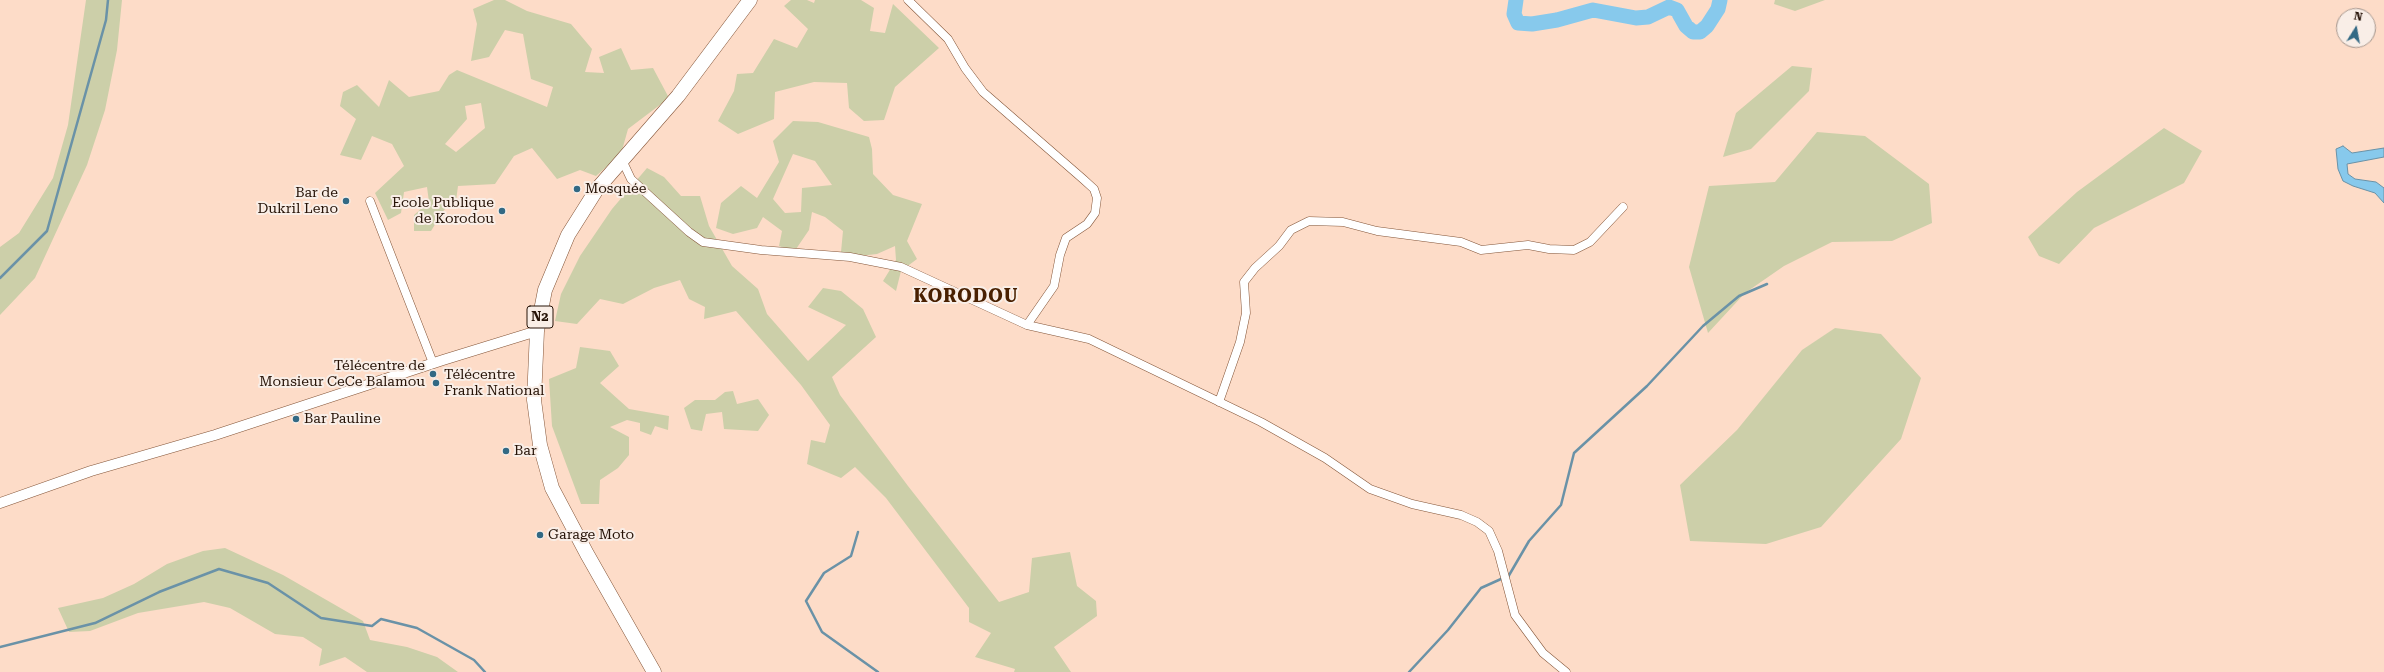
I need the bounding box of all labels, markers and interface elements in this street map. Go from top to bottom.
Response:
north arrow [2336,8,2376,48]
text: N [2353,10,2364,24]
place label: Mosquée [585,181,646,197]
marker: Mosquée [572,184,582,194]
place label: Bar de Dukril Leno [257,185,338,218]
place label: Ecole Publique de Korodou [392,195,494,228]
marker: Bar de Dukril Leno [341,196,351,206]
marker: Ecole Publique de Korodou [497,206,507,216]
district label: KORODOU [913,286,1019,308]
road number: N2 [527,306,553,328]
place label: Télécentre de Monsieur CeCe Balamou [259,358,425,390]
place label: Télécentre Frank National [444,367,544,400]
marker: Télécentre de Monsieur CeCe Balamou [428,369,438,379]
marker: Télécentre Frank National [431,378,441,388]
place label: Bar Pauline [304,411,381,427]
marker: Bar Pauline [291,414,301,424]
place label: Bar [514,443,537,459]
marker: Bar [501,446,511,456]
place label: Garage Moto [548,527,634,543]
marker: Garage Moto [535,530,545,540]

